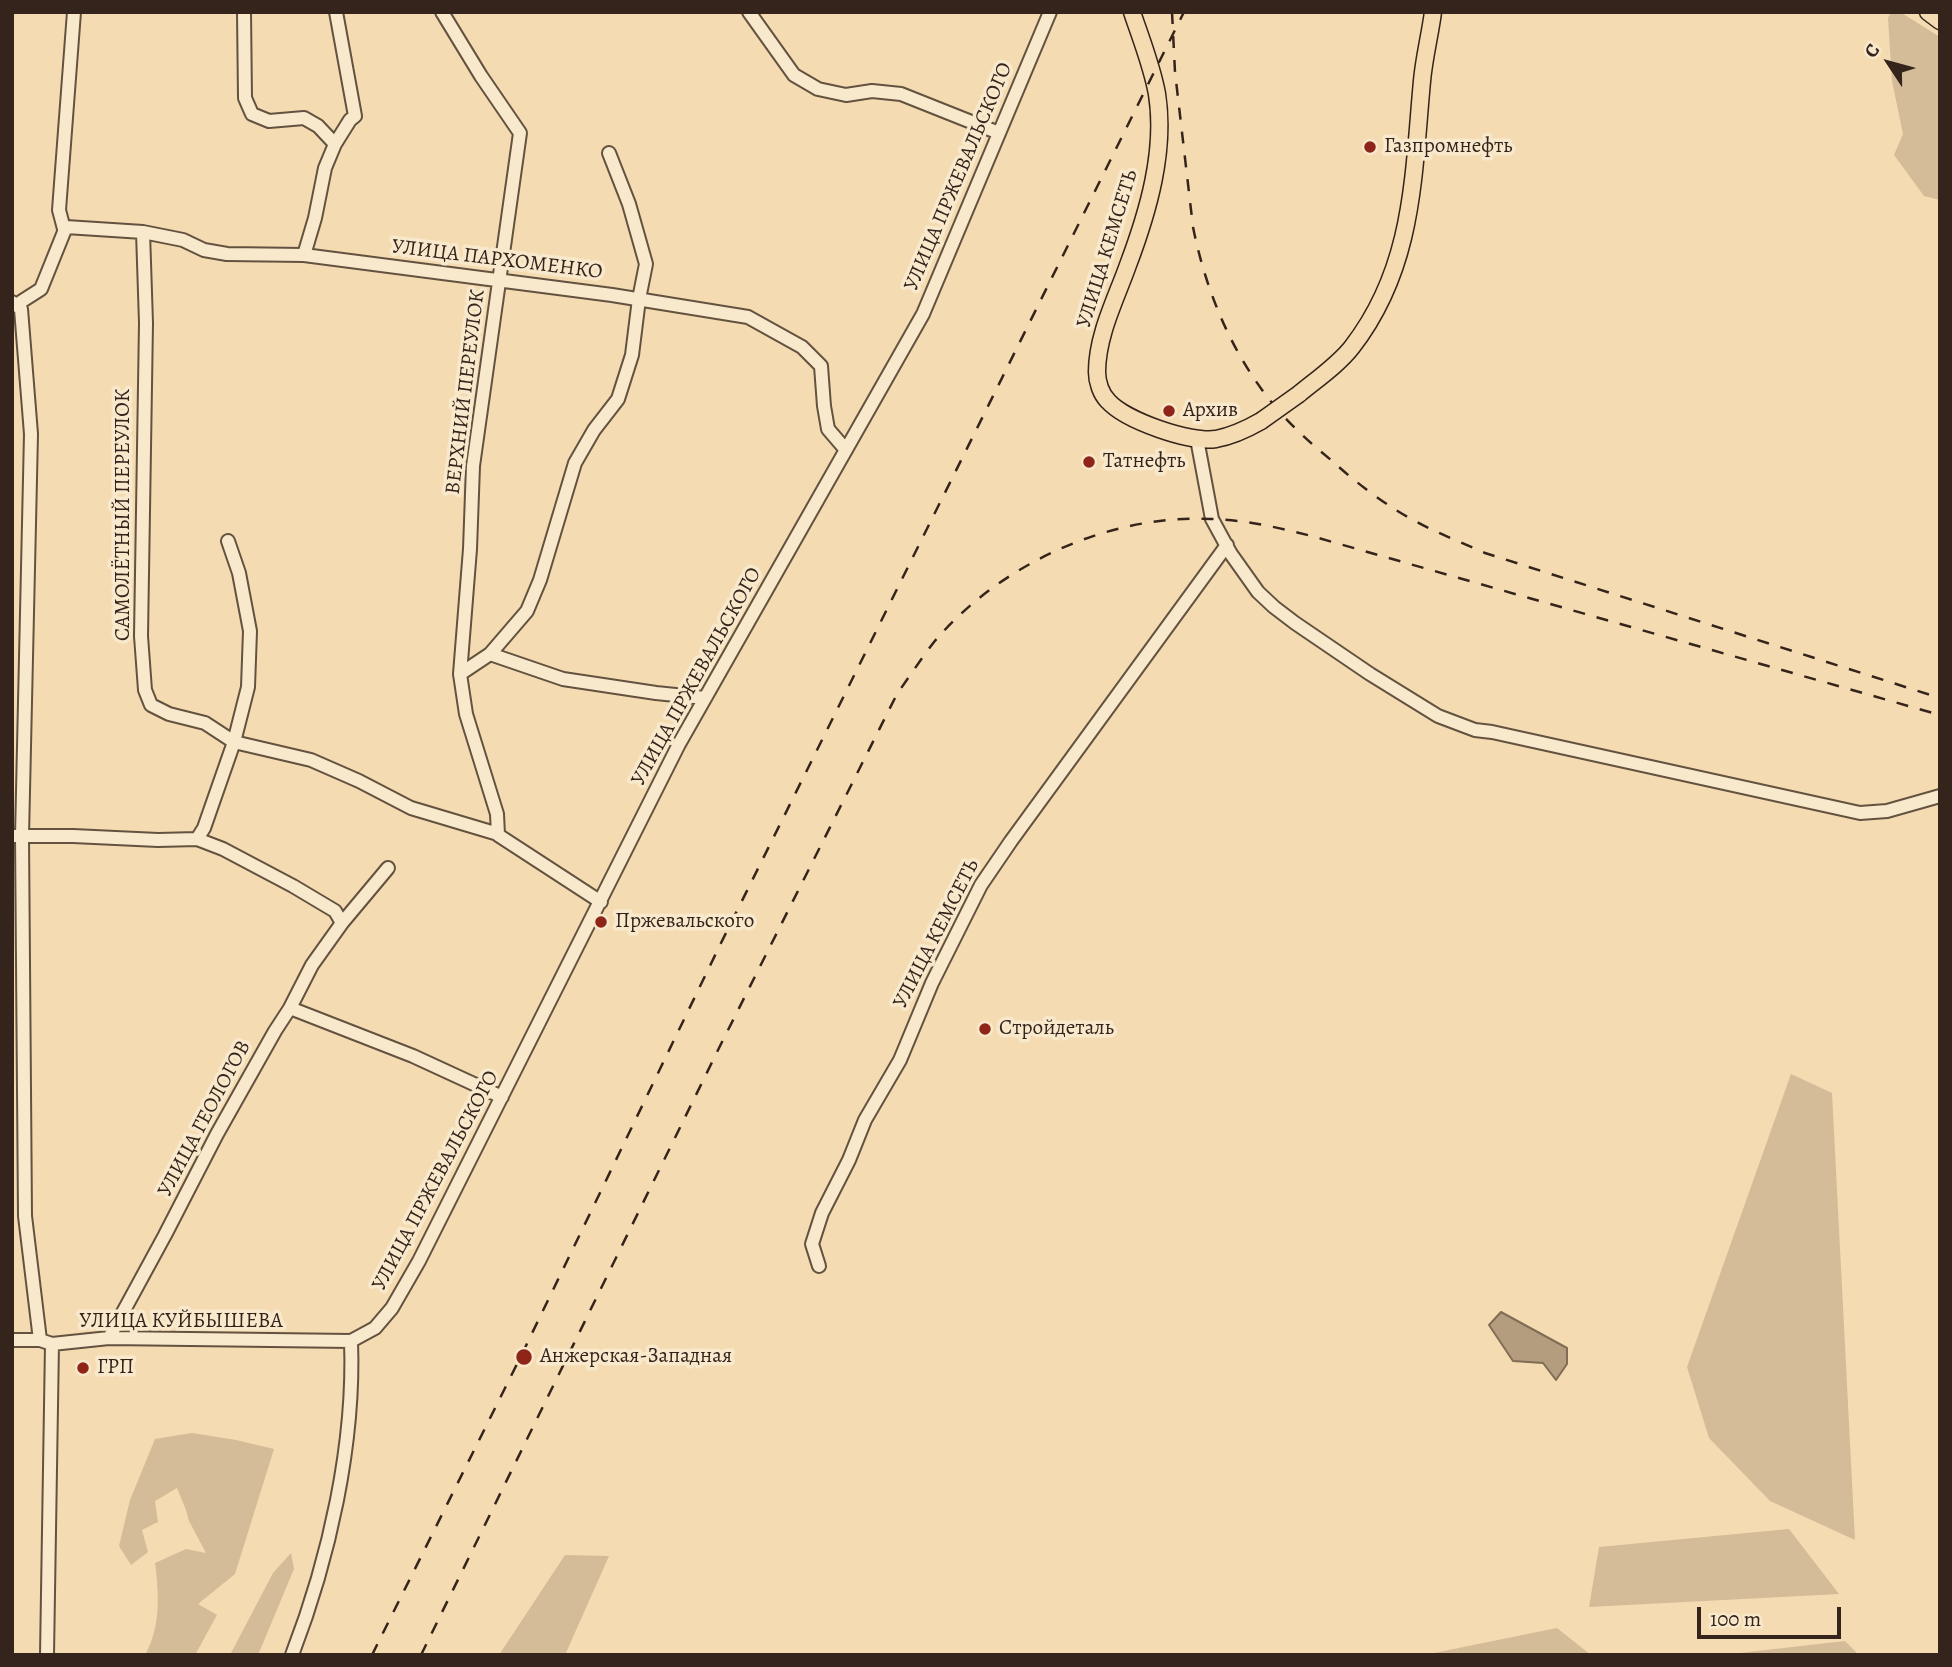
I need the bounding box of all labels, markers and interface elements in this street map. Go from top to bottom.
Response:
north arrow [1854,28,1924,98]
text: С [1858,38,1886,63]
street label: УЛИЦА ПРЖЕВАЛЬСКОГО [899,59,1019,295]
place label: Газпромнефть [1384,134,1513,160]
marker: Газпромнефть [1362,139,1378,155]
street label: УЛИЦА КЕМСЕТЬ [1072,167,1144,331]
street label: УЛИЦА ПАРХОМЕНКО [390,235,604,285]
street label: ВЕРХНИЙ ПЕРЕУЛОК [441,288,491,496]
street label: САМОЛЁТНЫЙ ПЕРЕУЛОК [111,389,137,641]
place label: Архив [1183,398,1238,424]
marker: Архив [1161,403,1177,419]
place label: Татнефть [1103,449,1185,475]
marker: Татнефть [1081,454,1097,470]
street label: УЛИЦА ПРЖЕВАЛЬСКОГО [626,563,768,791]
street label: УЛИЦА КЕМСЕТЬ [889,855,985,1013]
place label: Пржевальского [615,909,754,935]
marker: Пржевальского [593,914,609,930]
place label: Стройдеталь [999,1016,1114,1042]
marker: Стройдеталь [977,1021,993,1037]
street label: УЛИЦА ГЕОЛОГОВ [153,1037,257,1201]
street label: УЛИЦА ПРЖЕВАЛЬСКОГО [367,1067,505,1295]
street label: УЛИЦА КУЙБЫШЕВА [79,1309,283,1335]
place label: Анжерская-Западная [540,1344,732,1370]
marker: Анжерская-Западная [514,1347,534,1367]
place label: ГРП [97,1355,134,1381]
marker: ГРП [75,1360,91,1376]
scale bar [1700,1594,1843,1638]
text: 100 m [1710,1605,1761,1633]

